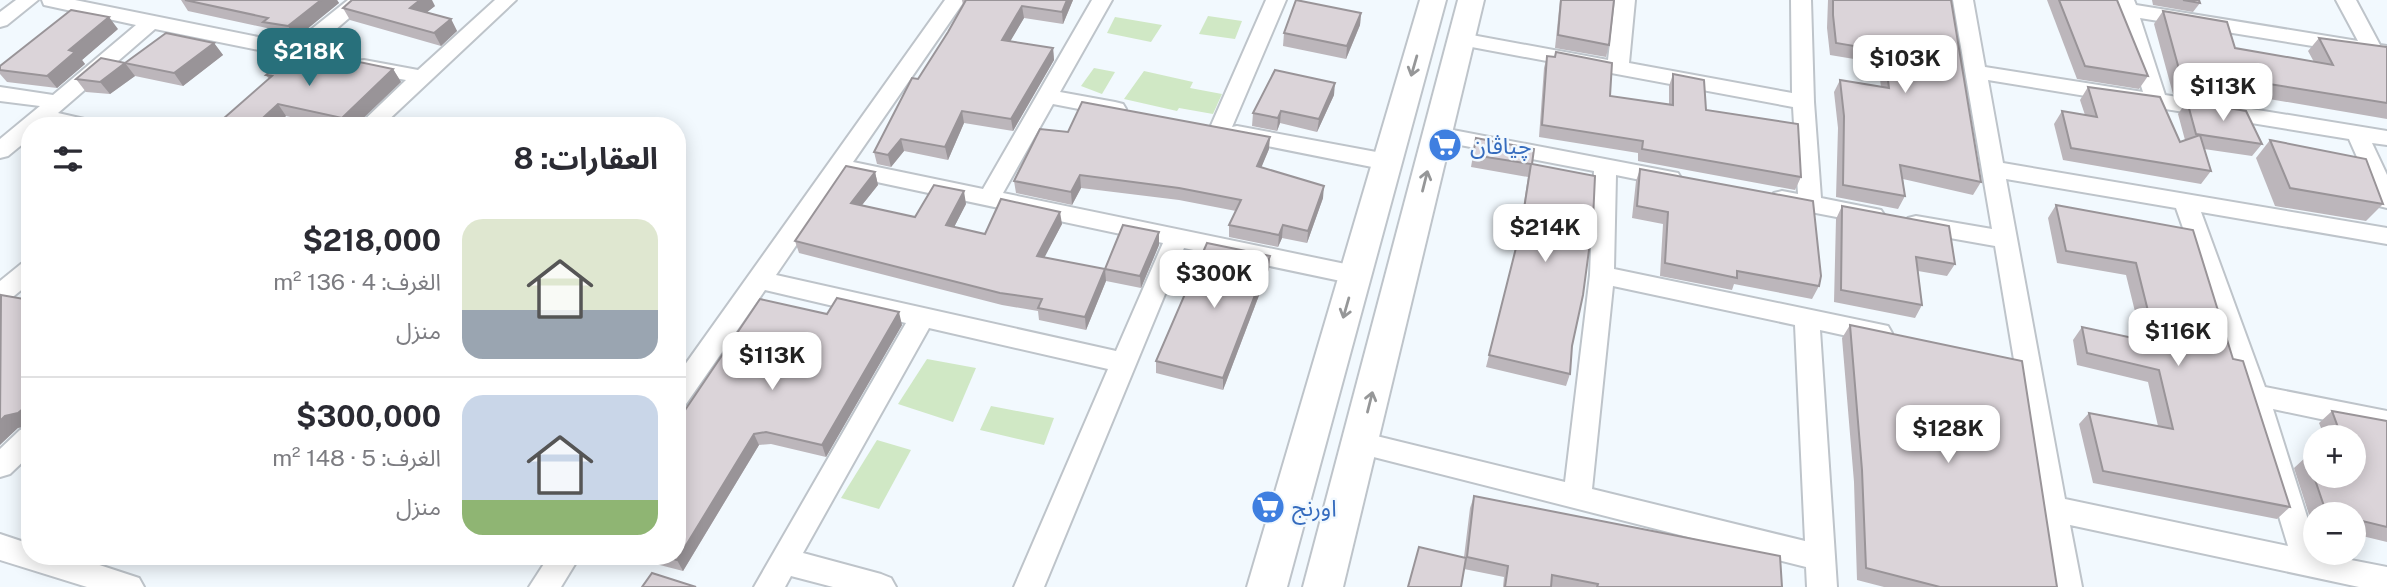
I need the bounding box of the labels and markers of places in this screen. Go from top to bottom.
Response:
pin: $218K [260,28,358,88]
pin: $103K [1856,36,1954,95]
pin: $113K [2174,64,2272,123]
supermarket icon: چياڤان [1426,126,1464,164]
place label: چياڤان [1470,132,1532,161]
pin: $214K [1496,204,1594,264]
pin: $300K [1165,250,1263,310]
pin: $116K [2129,308,2227,368]
pin: $113K [723,332,821,392]
pin: $128K [1899,406,1997,465]
supermarket icon: اورنج [1249,488,1287,526]
place label: اورنج [1292,494,1337,525]

